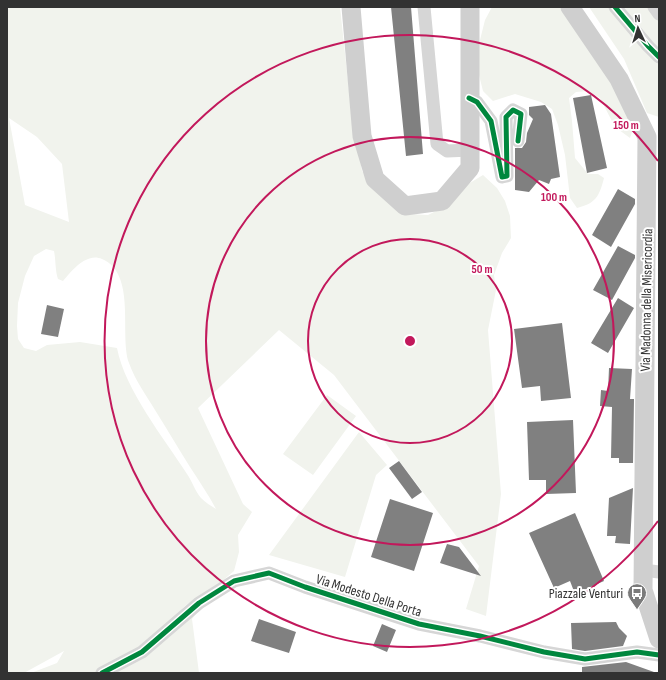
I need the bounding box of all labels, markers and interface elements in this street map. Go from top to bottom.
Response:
north arrow [618,8,658,48]
text: N [634,12,641,25]
text: 150 m [613,118,639,133]
text: 100 m [541,190,567,205]
street label: Via Madonna della Misericordia [637,228,656,372]
text: 50 m [472,262,492,277]
centre of rings [403,334,417,348]
street label: Via Modesto Della Porta [314,570,424,621]
bus stop icon: Piazzale Venturi [626,582,648,610]
place label: Piazzale Venturi [549,585,623,602]

